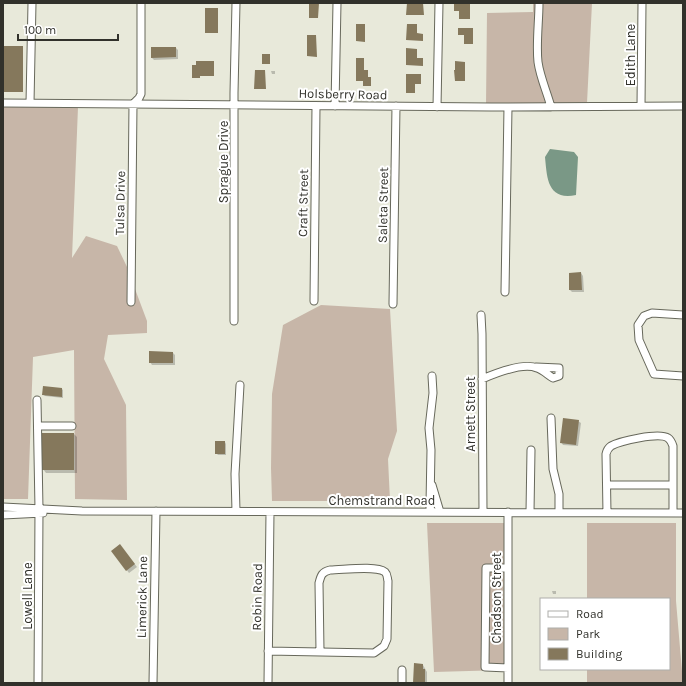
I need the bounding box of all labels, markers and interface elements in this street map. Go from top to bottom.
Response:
scale bar [18,16,118,42]
text: 100 m [24,23,56,37]
street label: Edith Lane [623,23,638,86]
street label: Holsberry Road [298,86,388,102]
street label: Sprague Drive [216,120,231,203]
street label: Saleta Street [375,167,391,243]
street label: Craft Street [295,169,311,237]
street label: Tulsa Drive [112,170,128,235]
street label: Arnett Street [463,376,478,452]
street label: Chemstrand Road [329,493,435,508]
street label: Chadson Street [489,552,504,644]
street label: Limerick Lane [134,555,150,638]
street label: Lowell Lane [20,562,35,630]
street label: Robin Road [249,563,265,631]
legend [540,598,670,670]
text: Road [576,607,604,621]
text: Park [576,627,601,641]
text: Building [576,647,623,661]

